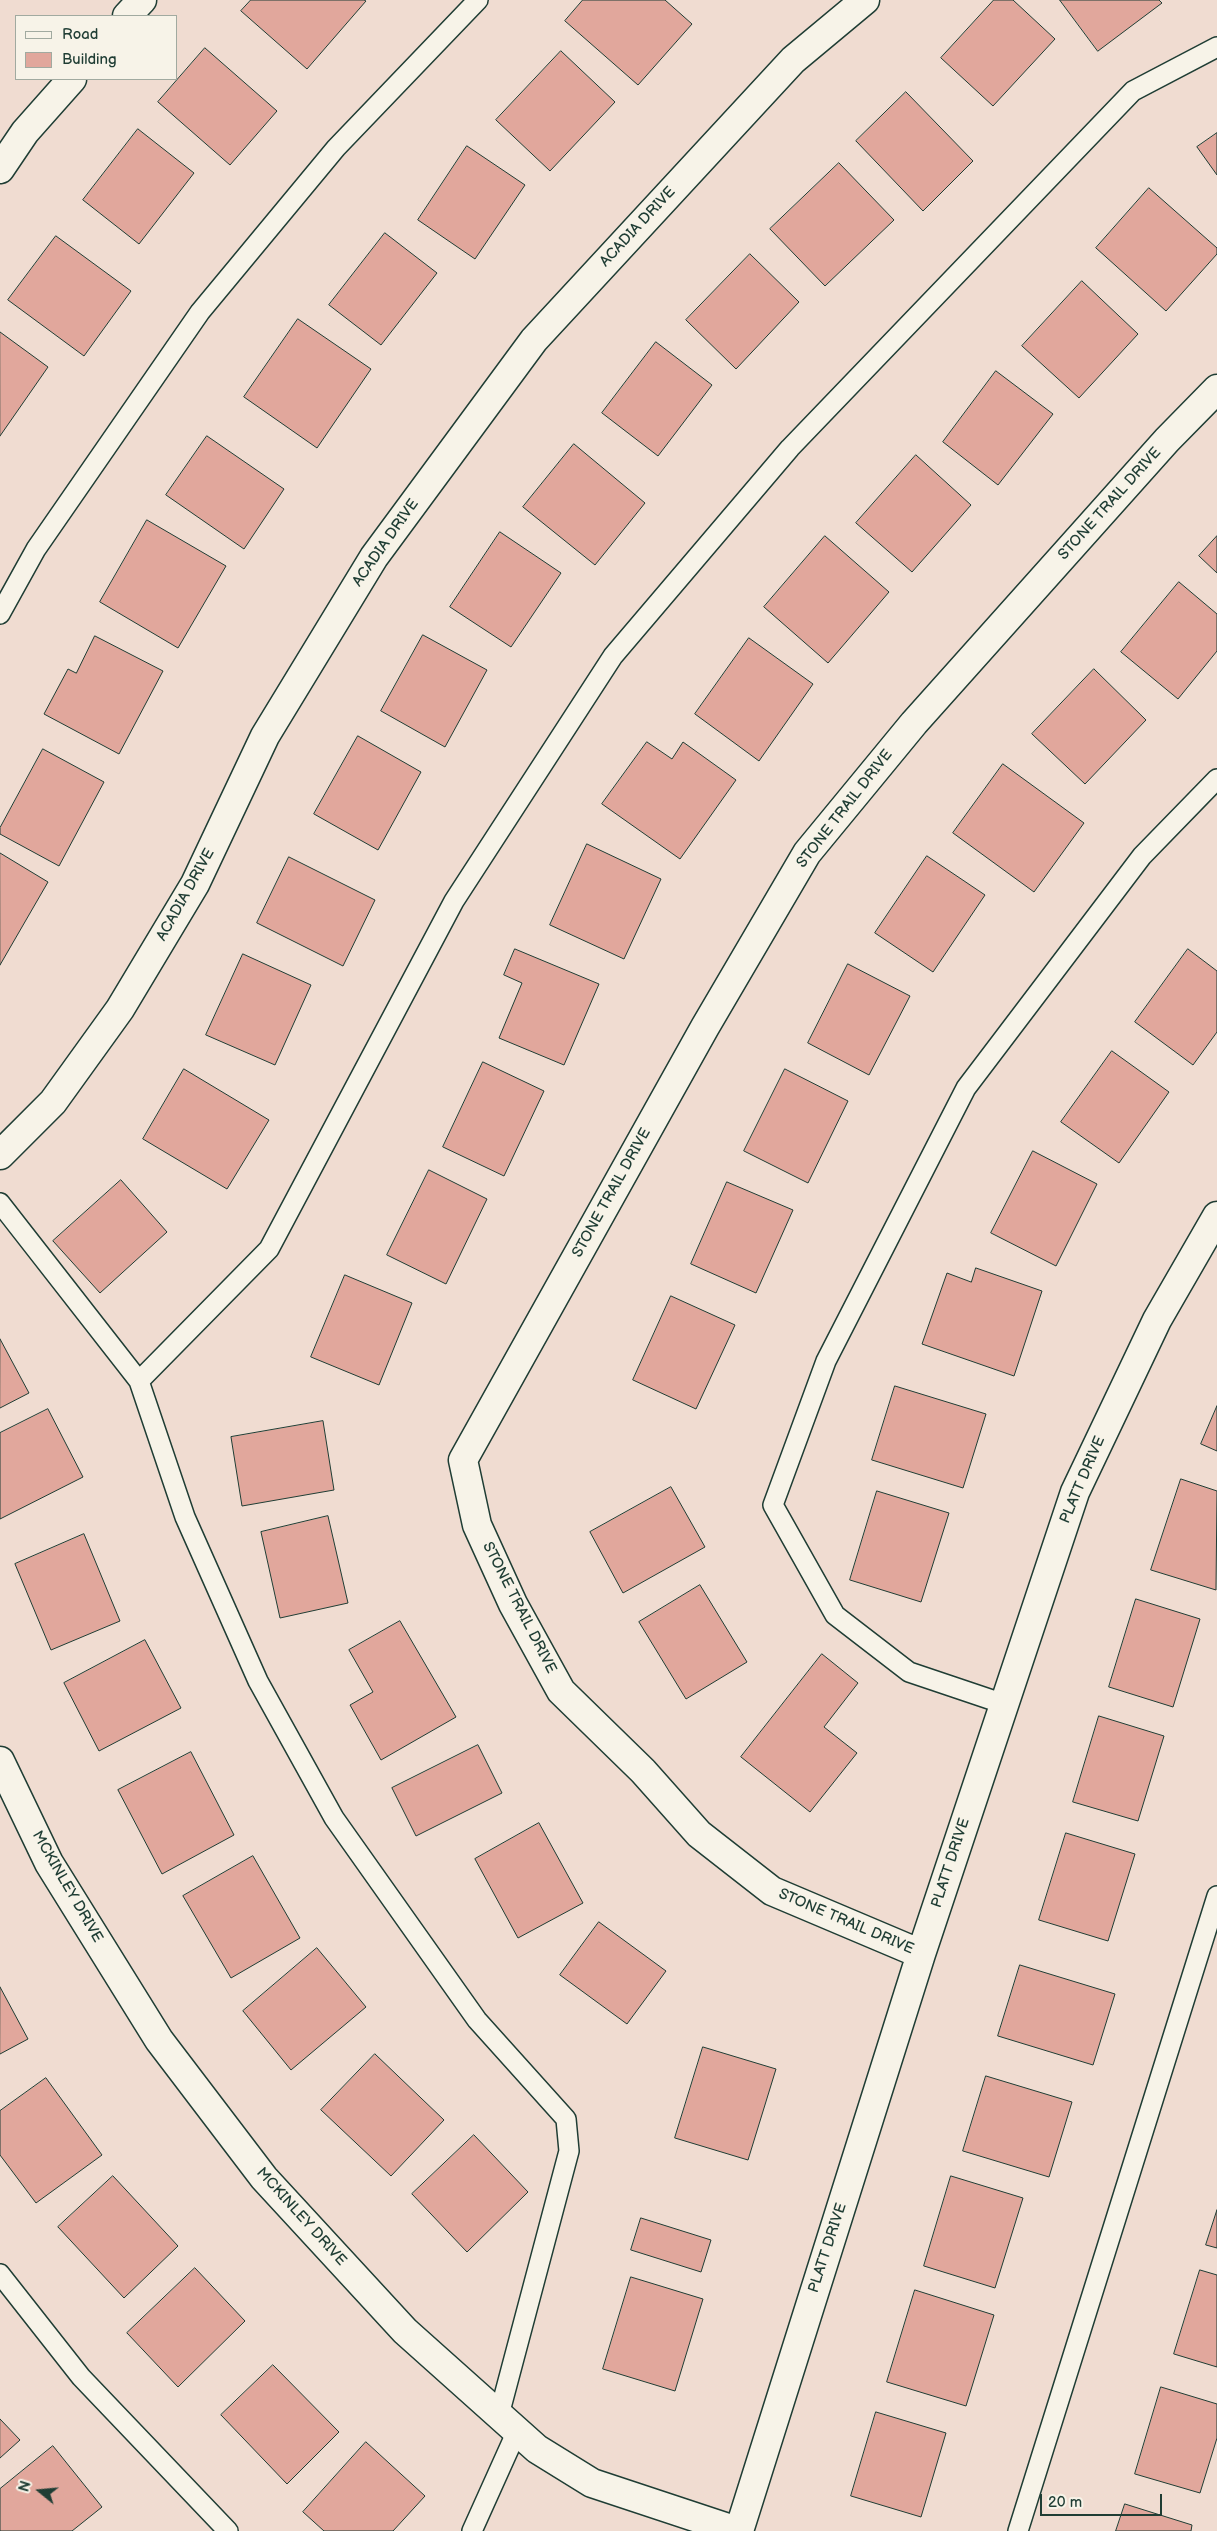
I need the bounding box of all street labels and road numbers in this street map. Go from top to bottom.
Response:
street label: ACADIA DRIVE [596,183,680,271]
street label: STONE TRAIL DRIVE [1055,444,1165,564]
street label: ACADIA DRIVE [349,496,423,590]
street label: STONE TRAIL DRIVE [793,746,897,872]
street label: ACADIA DRIVE [153,846,219,944]
street label: STONE TRAIL DRIVE [569,1125,655,1261]
street label: PLATT DRIVE [1057,1434,1109,1526]
street label: STONE TRAIL DRIVE [478,1539,560,1677]
street label: PLATT DRIVE [928,1816,974,1910]
street label: MCKINLEY DRIVE [28,1828,106,1946]
street label: STONE TRAIL DRIVE [776,1885,916,1959]
street label: MCKINLEY DRIVE [252,2164,350,2270]
street label: PLATT DRIVE [805,2201,851,2295]

